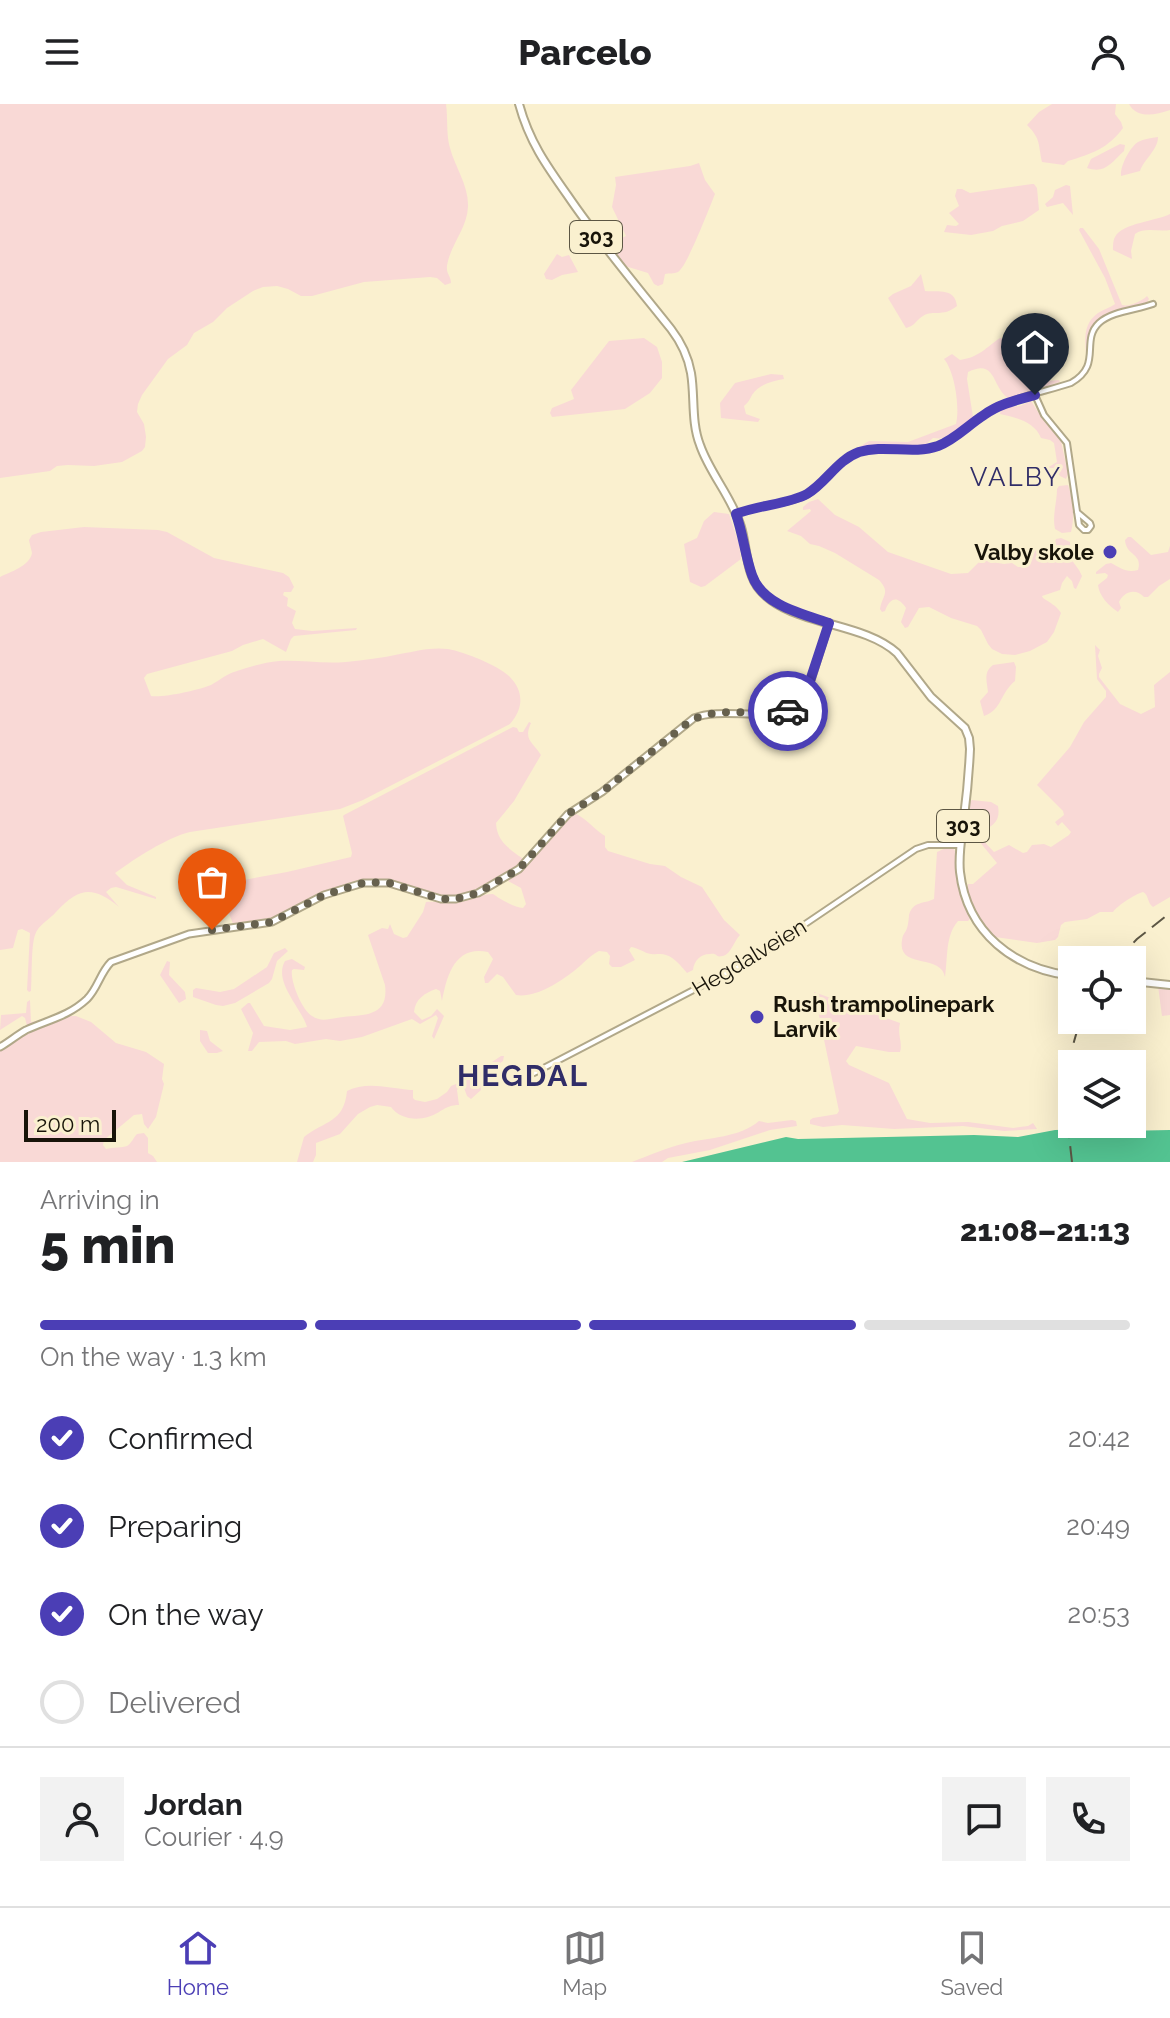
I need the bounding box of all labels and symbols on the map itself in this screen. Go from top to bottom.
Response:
road number: 303 [570,221,622,253]
pin [1001,313,1069,395]
district label: VALBY [970,462,1062,492]
place label: Valby skole [974,539,1094,565]
marker: Valby skole [1101,543,1119,561]
courier [748,671,828,751]
road number: 303 [937,810,989,842]
pin [178,848,246,930]
street label: Hegdalveien [687,913,811,1001]
place label: Rush trampolinepark Larvik [773,991,995,1042]
marker: Rush trampolinepark Larvik [748,1008,766,1026]
district label: HEGDAL [457,1058,589,1093]
scale bar [24,1106,116,1142]

